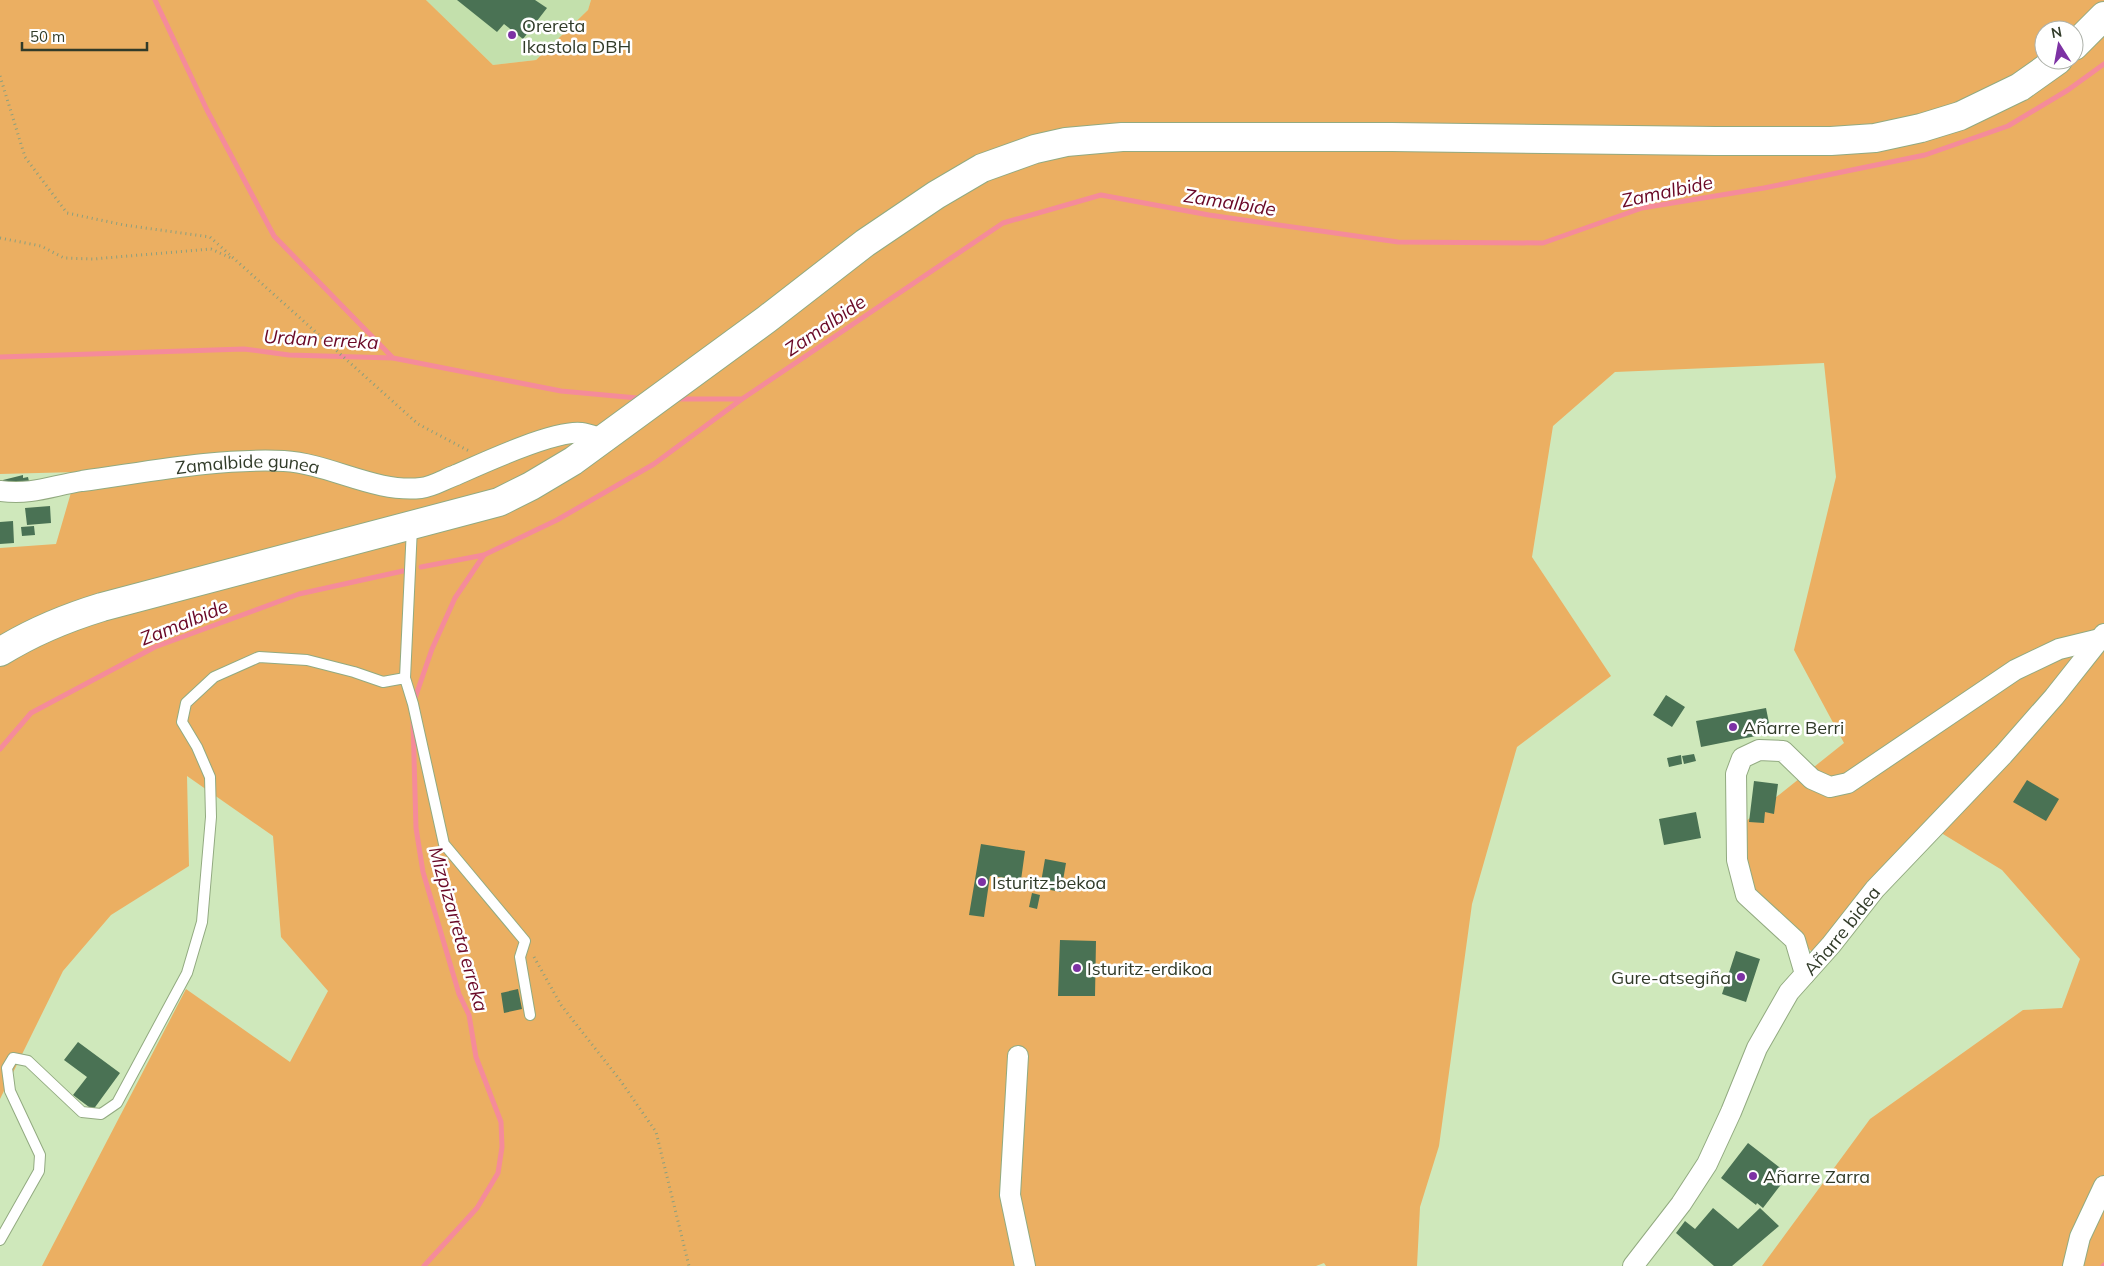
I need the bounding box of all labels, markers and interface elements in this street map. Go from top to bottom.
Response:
place label: Orereta Ikastola DBH [522,14,631,58]
scale bar [22,20,148,52]
north arrow [2034,20,2084,70]
text: N [2050,22,2063,42]
text: 50 m [30,27,65,46]
marker: Orereta Ikastola DBH [506,29,518,41]
water label: Zamalbide [1619,170,1715,212]
water label: Zamalbide [1182,183,1278,221]
water label: Zamalbide [780,289,870,361]
water label: Urdan erreka [263,324,379,354]
street label: Zamalbide gunea [174,449,322,479]
water label: Zamalbide [136,593,232,651]
place label: Añarre Berri [1743,716,1844,739]
marker: Añarre Berri [1727,721,1739,733]
water label: Mizpizarreta erreka [424,844,494,1014]
place label: Isturitz-bekoa [992,871,1106,894]
marker: Isturitz-bekoa [976,876,988,888]
street label: Añarre bidea [1798,881,1885,980]
place label: Isturitz-erdikoa [1087,957,1212,980]
marker: Isturitz-erdikoa [1071,962,1083,974]
place label: Gure-atsegiña [1611,966,1731,989]
marker: Gure-atsegiña [1735,971,1747,983]
place label: Añarre Zarra [1763,1165,1870,1188]
marker: Añarre Zarra [1747,1170,1759,1182]

